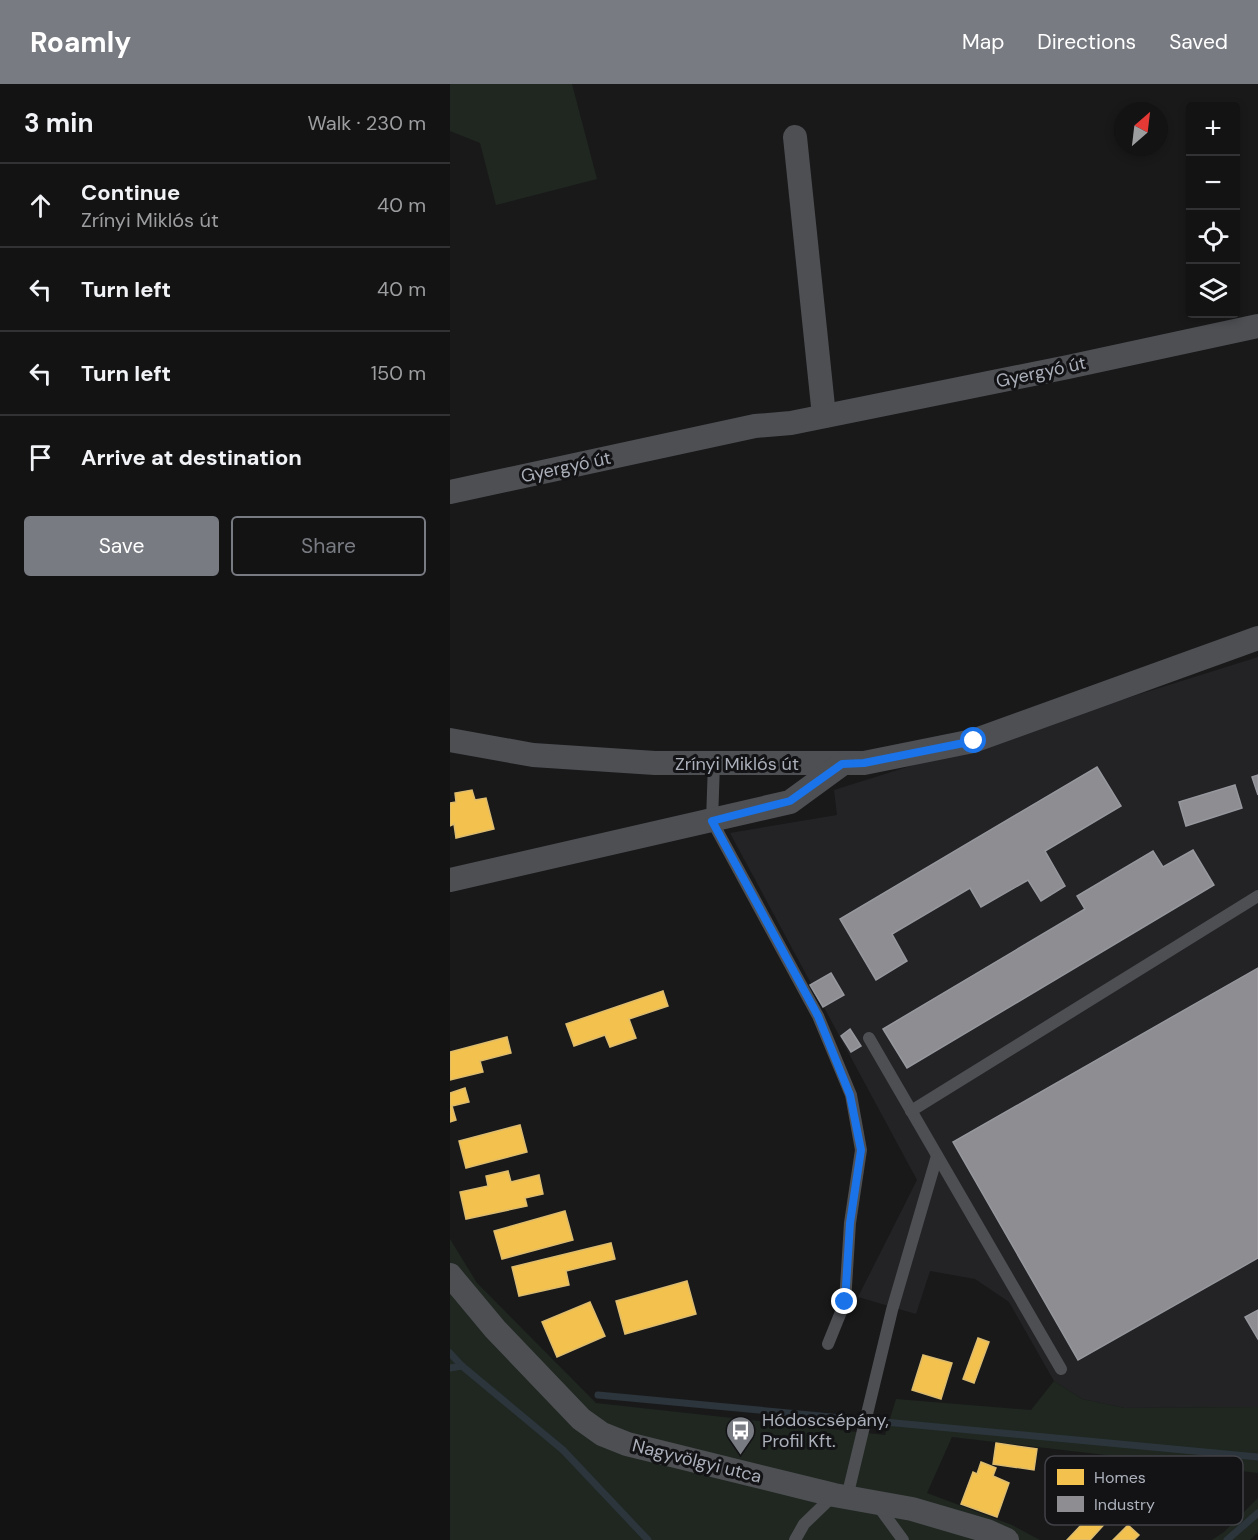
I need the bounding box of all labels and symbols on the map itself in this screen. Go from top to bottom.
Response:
north arrow [1114,102,1168,156]
street label: Gyergyó út [994,351,1088,393]
street label: Gyergyó út [519,446,613,488]
route start [960,727,986,753]
street label: Zrínyi Miklós út [675,752,799,776]
route end [831,1288,857,1314]
place label: Hódoscsépány, Profil Kft. [762,1408,889,1453]
bus stop icon: Hódoscsépány, Profil Kft. [725,1414,757,1456]
street label: Nagyvölgyi utca [630,1433,764,1489]
legend [1045,1456,1243,1525]
text: Homes [1094,1467,1146,1488]
text: Industry [1094,1494,1155,1515]

